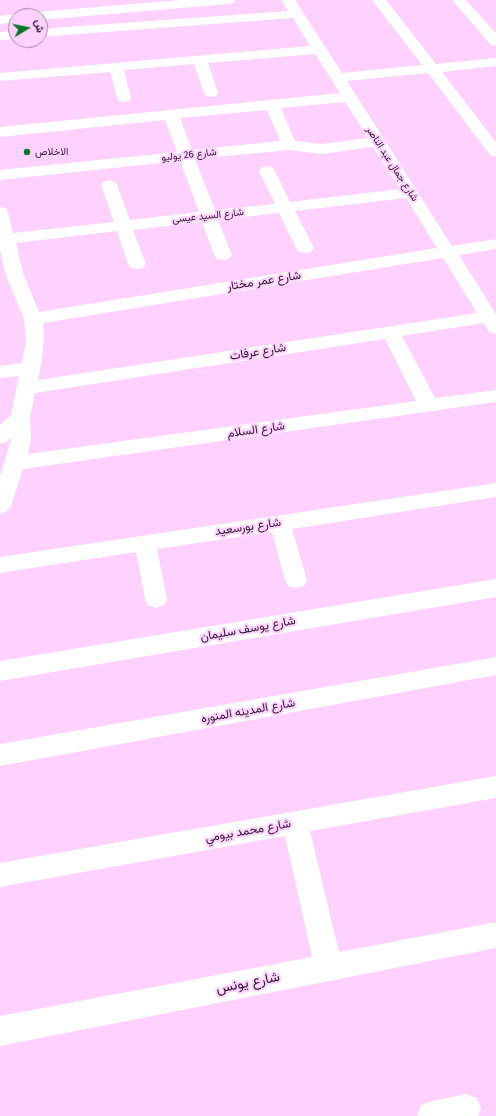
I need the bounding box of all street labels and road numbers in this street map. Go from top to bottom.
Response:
street label: شارع جمال عبد الناصر [363,124,421,204]
street label: شارع 26 يوليو [161,146,217,164]
street label: شارع السيد عيسى [172,206,244,226]
street label: شارع عمر مختار [226,268,302,294]
street label: شارع عرفات [229,340,287,364]
street label: شارع السلام [226,419,286,441]
street label: شارع بورسعيد [214,515,282,539]
street label: شارع يوسف سليمان [199,614,297,644]
street label: شارع المدينه المنوره [200,696,296,726]
street label: شارع محمد بيومي [204,816,292,846]
street label: شارع يونس [215,969,281,997]

